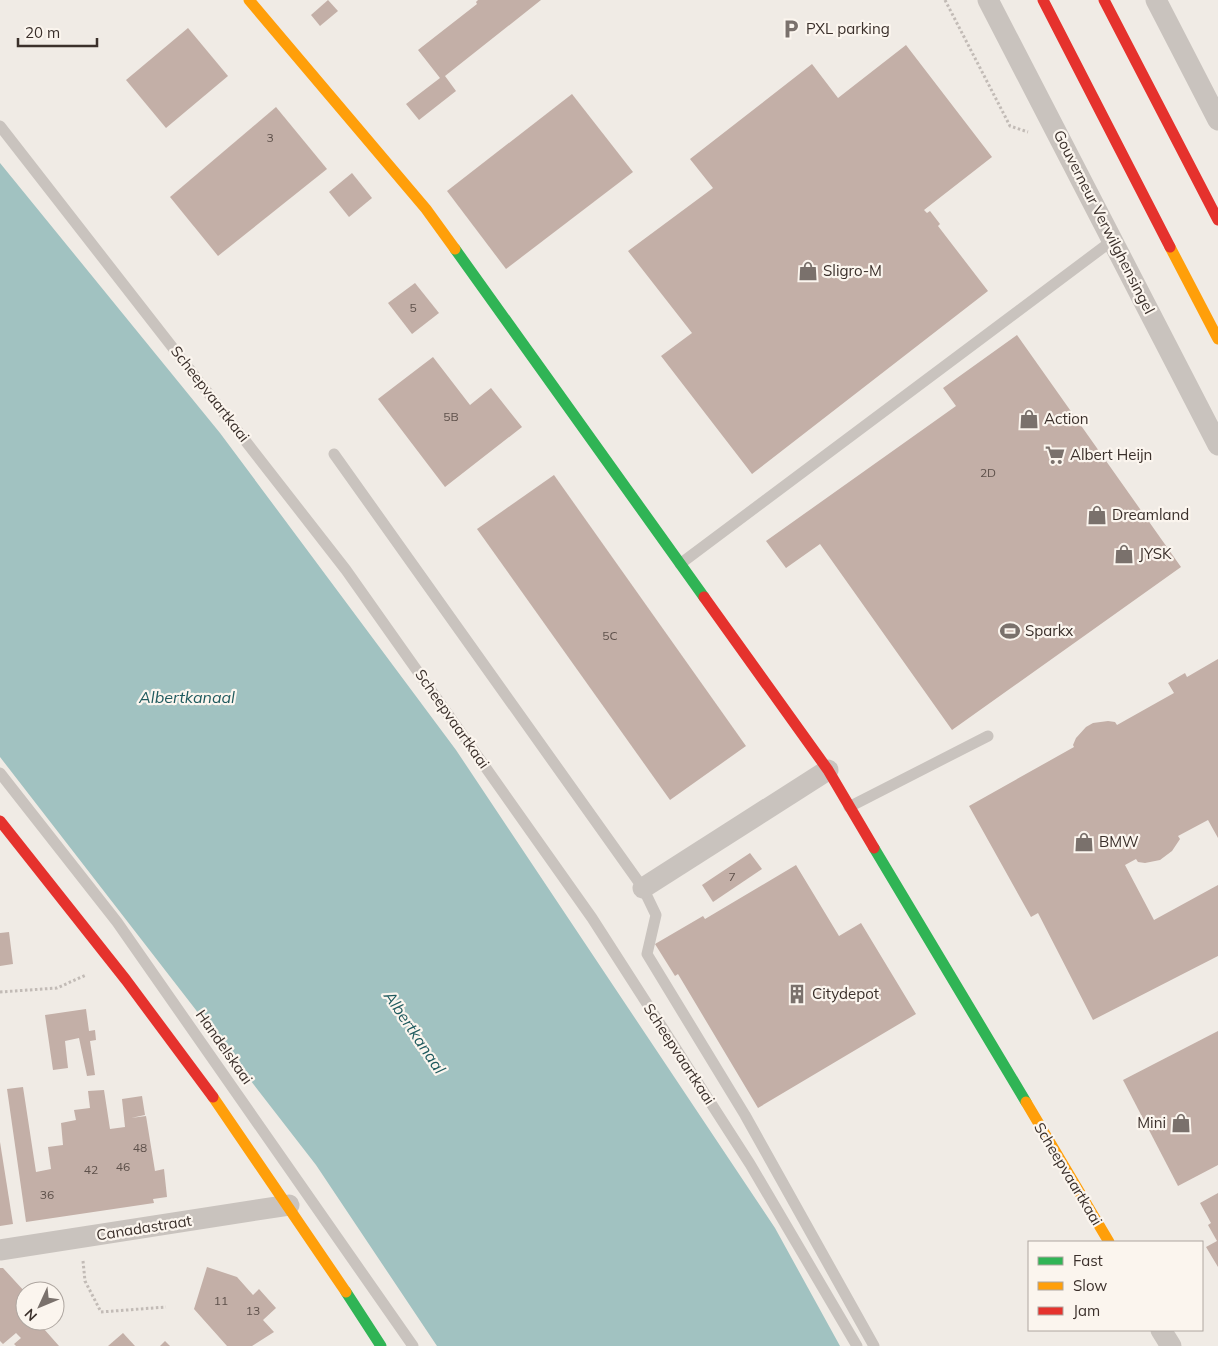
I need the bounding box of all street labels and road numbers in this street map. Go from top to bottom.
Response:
street label: Gouverneur Verwilghensingel [1050,127,1159,317]
street label: Scheepvaartkaai [167,342,254,446]
street label: Scheepvaartkaai [411,665,494,772]
street label: Scheepvaartkaai [640,1000,719,1108]
street label: Handelskaai [192,1006,257,1088]
street label: Scheepvaartkaai [1030,1119,1107,1229]
street label: Canadastraat [95,1211,193,1244]

